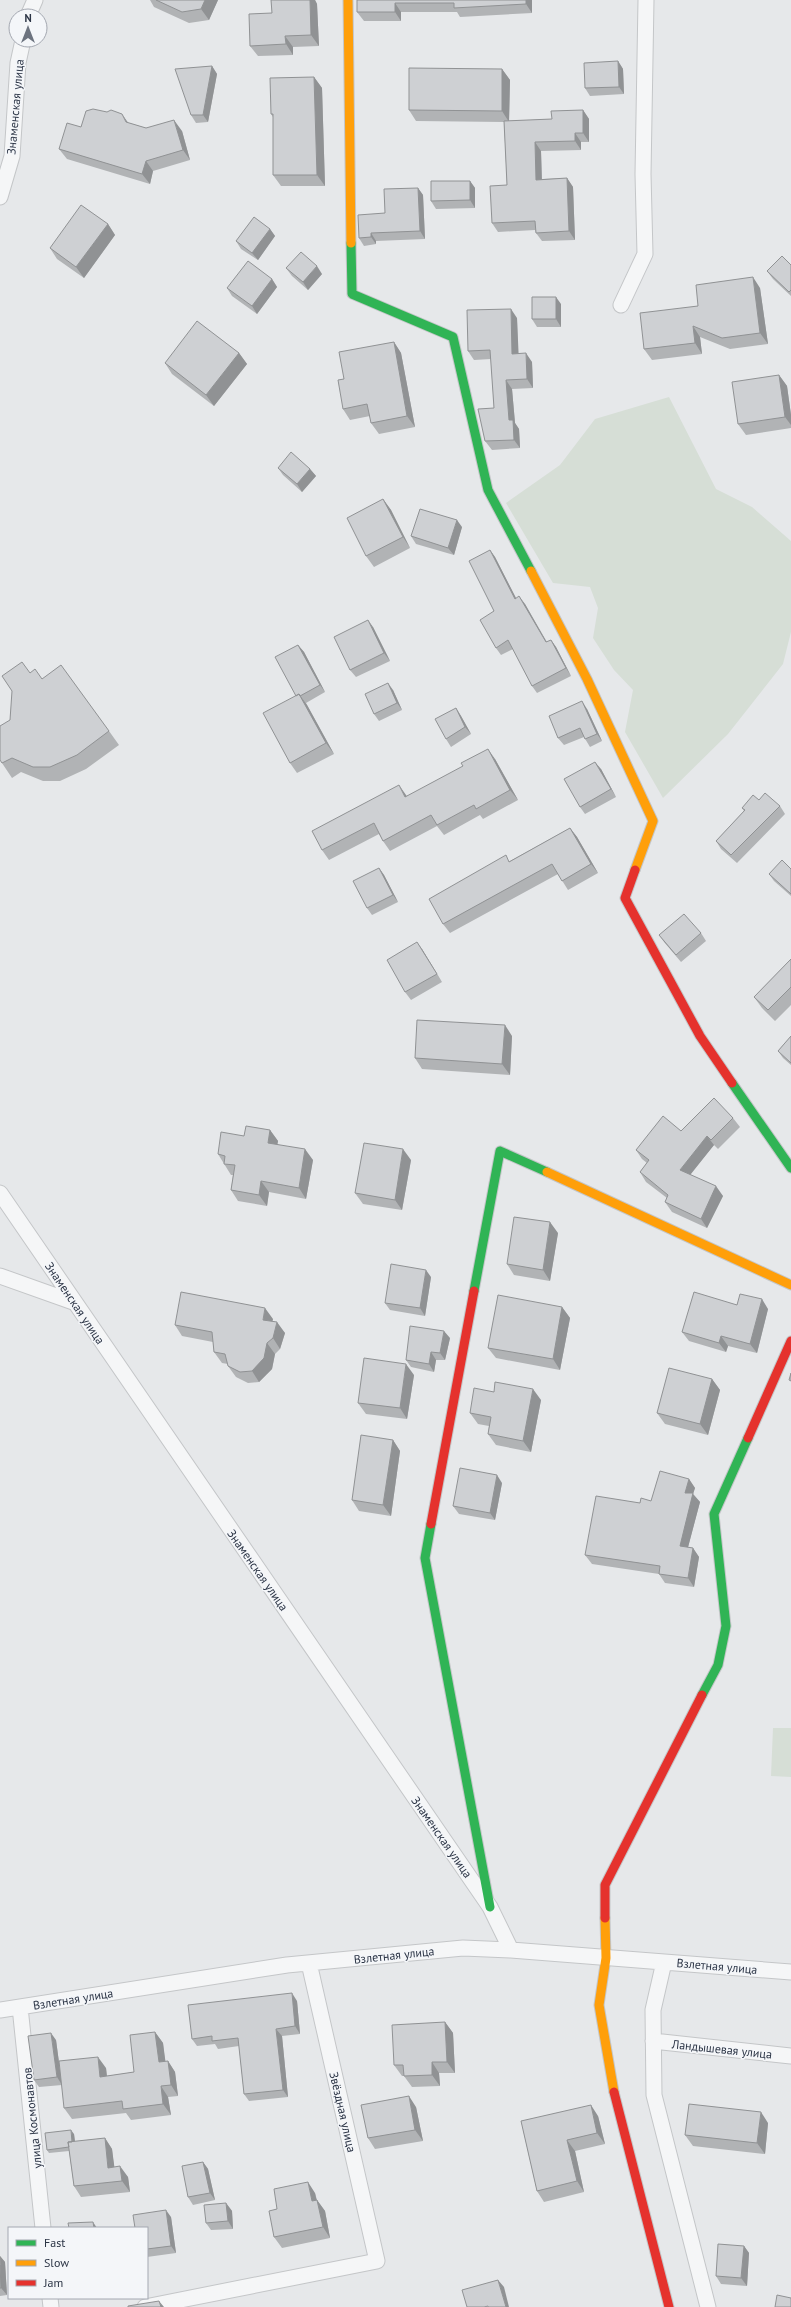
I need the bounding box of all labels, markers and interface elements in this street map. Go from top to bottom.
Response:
north arrow [8,8,48,48]
text: N [24,11,32,25]
street label: Знаменская улица [3,59,27,155]
street label: Знаменская улица [42,1259,108,1347]
street label: Знаменская улица [224,1526,292,1614]
street label: Знаменская улица [408,1793,476,1881]
street label: Взлетная улица [353,1943,435,1967]
street label: Взлетная улица [676,1955,758,1977]
street label: Взлетная улица [32,1985,114,2013]
street label: Ландышевая улица [670,2036,773,2062]
street label: улица Космонавтов [19,2067,45,2169]
street label: Звёздная улица [326,2070,360,2154]
legend [8,2227,148,2299]
text: Fast [44,2235,65,2250]
text: Slow [44,2255,69,2270]
text: Jam [43,2275,63,2290]

